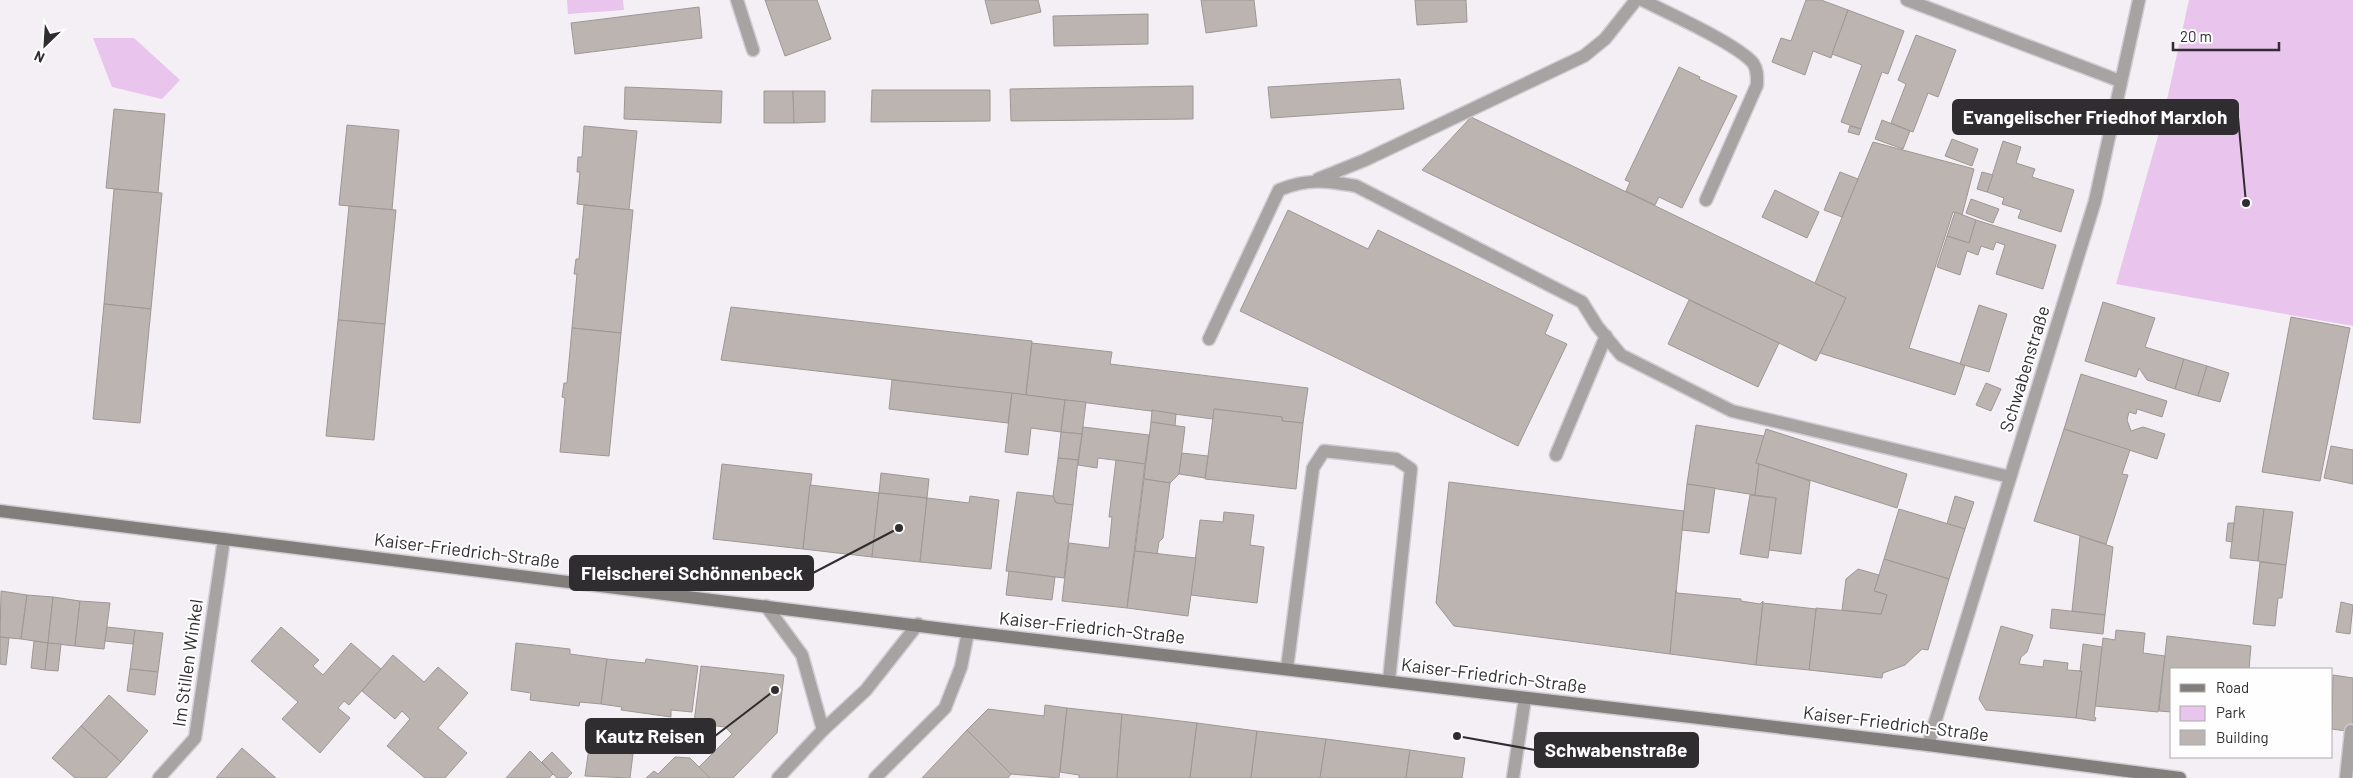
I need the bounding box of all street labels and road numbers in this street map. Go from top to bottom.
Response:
street label: Schwabenstraße [1994,303,2054,435]
street label: Kaiser-Friedrich-Straße [373,528,561,572]
street label: Im Stillen Winkel [167,598,207,728]
street label: Kaiser-Friedrich-Straße [998,606,1186,648]
street label: Kaiser-Friedrich-Straße [1400,653,1588,697]
street label: Kaiser-Friedrich-Straße [1802,701,1990,745]

